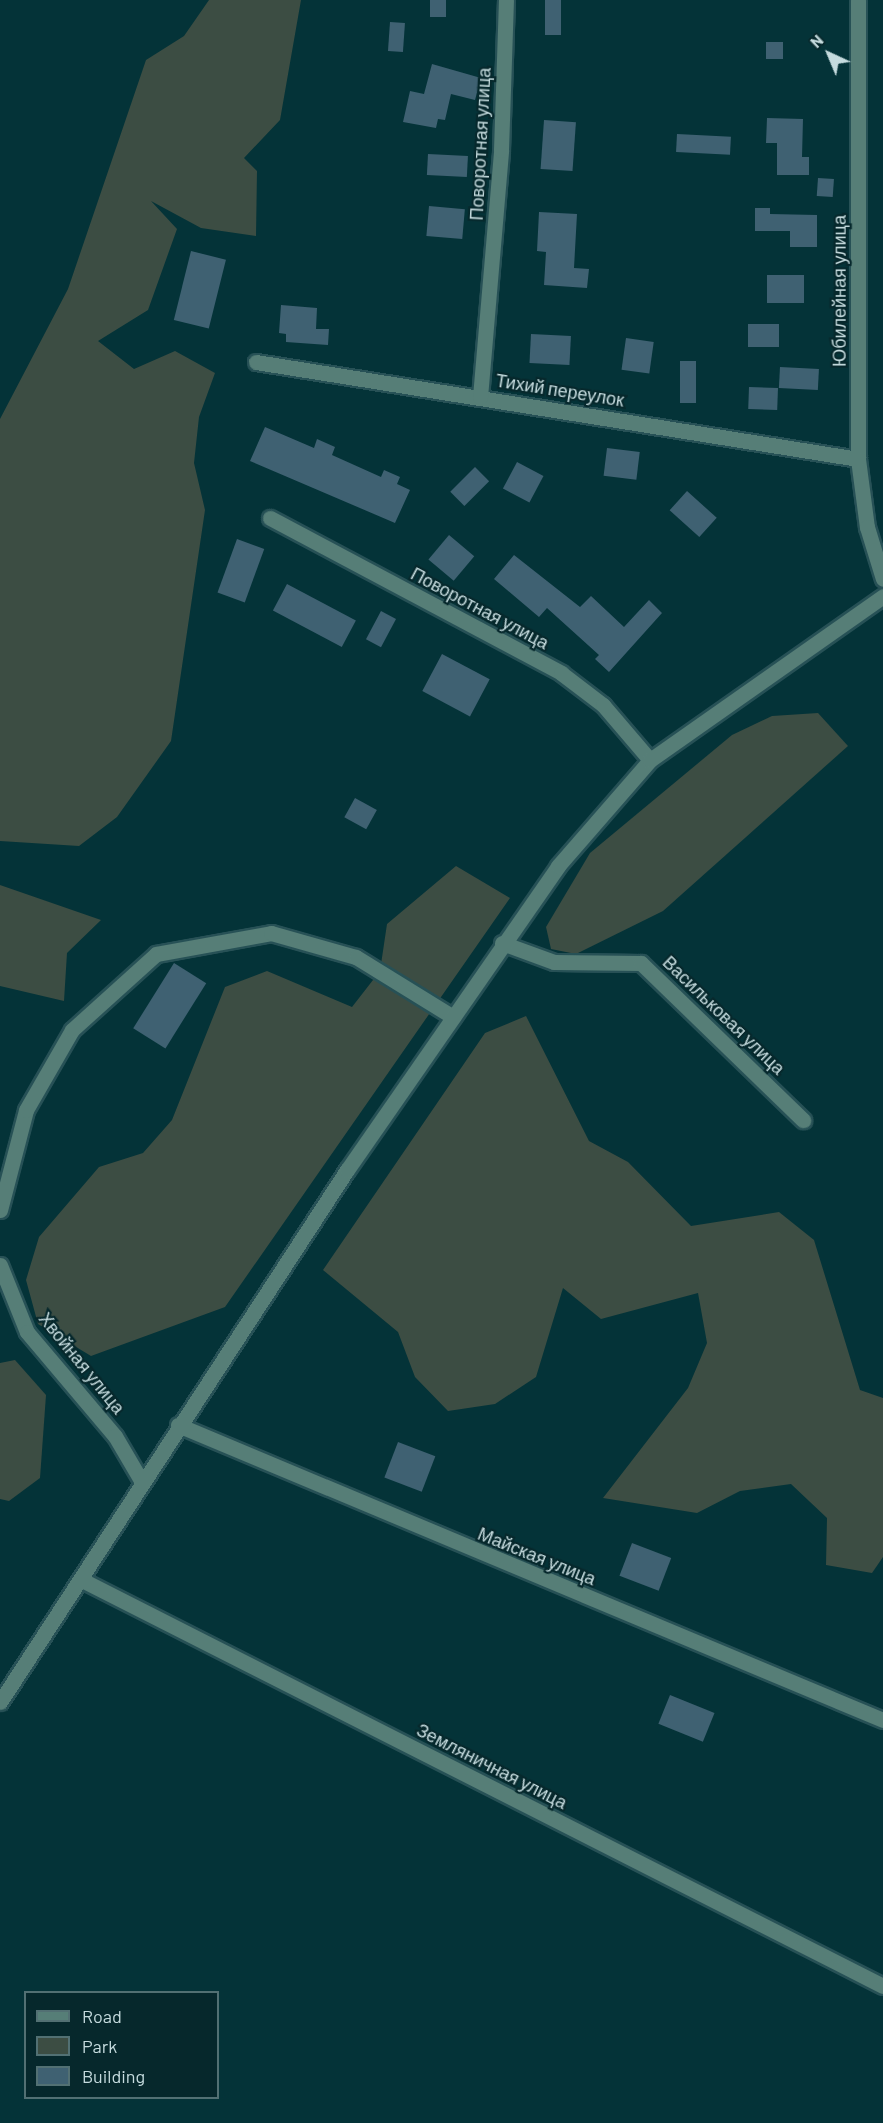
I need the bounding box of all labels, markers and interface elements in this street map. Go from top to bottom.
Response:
north arrow [799,24,859,84]
text: N [806,30,827,51]
street label: Поворотная улица [465,67,495,221]
street label: Юбилейная улица [828,215,850,367]
street label: Тихий переулок [494,369,626,411]
street label: Поворотная улица [407,563,553,653]
street label: Васильковая улица [659,951,789,1079]
street label: Хвойная улица [35,1308,129,1418]
street label: Майская улица [475,1523,599,1589]
street label: Земляничная улица [413,1719,571,1813]
legend [24,1991,219,2099]
text: Road [82,2005,122,2027]
text: Park [82,2035,117,2057]
text: Building [82,2065,145,2087]

